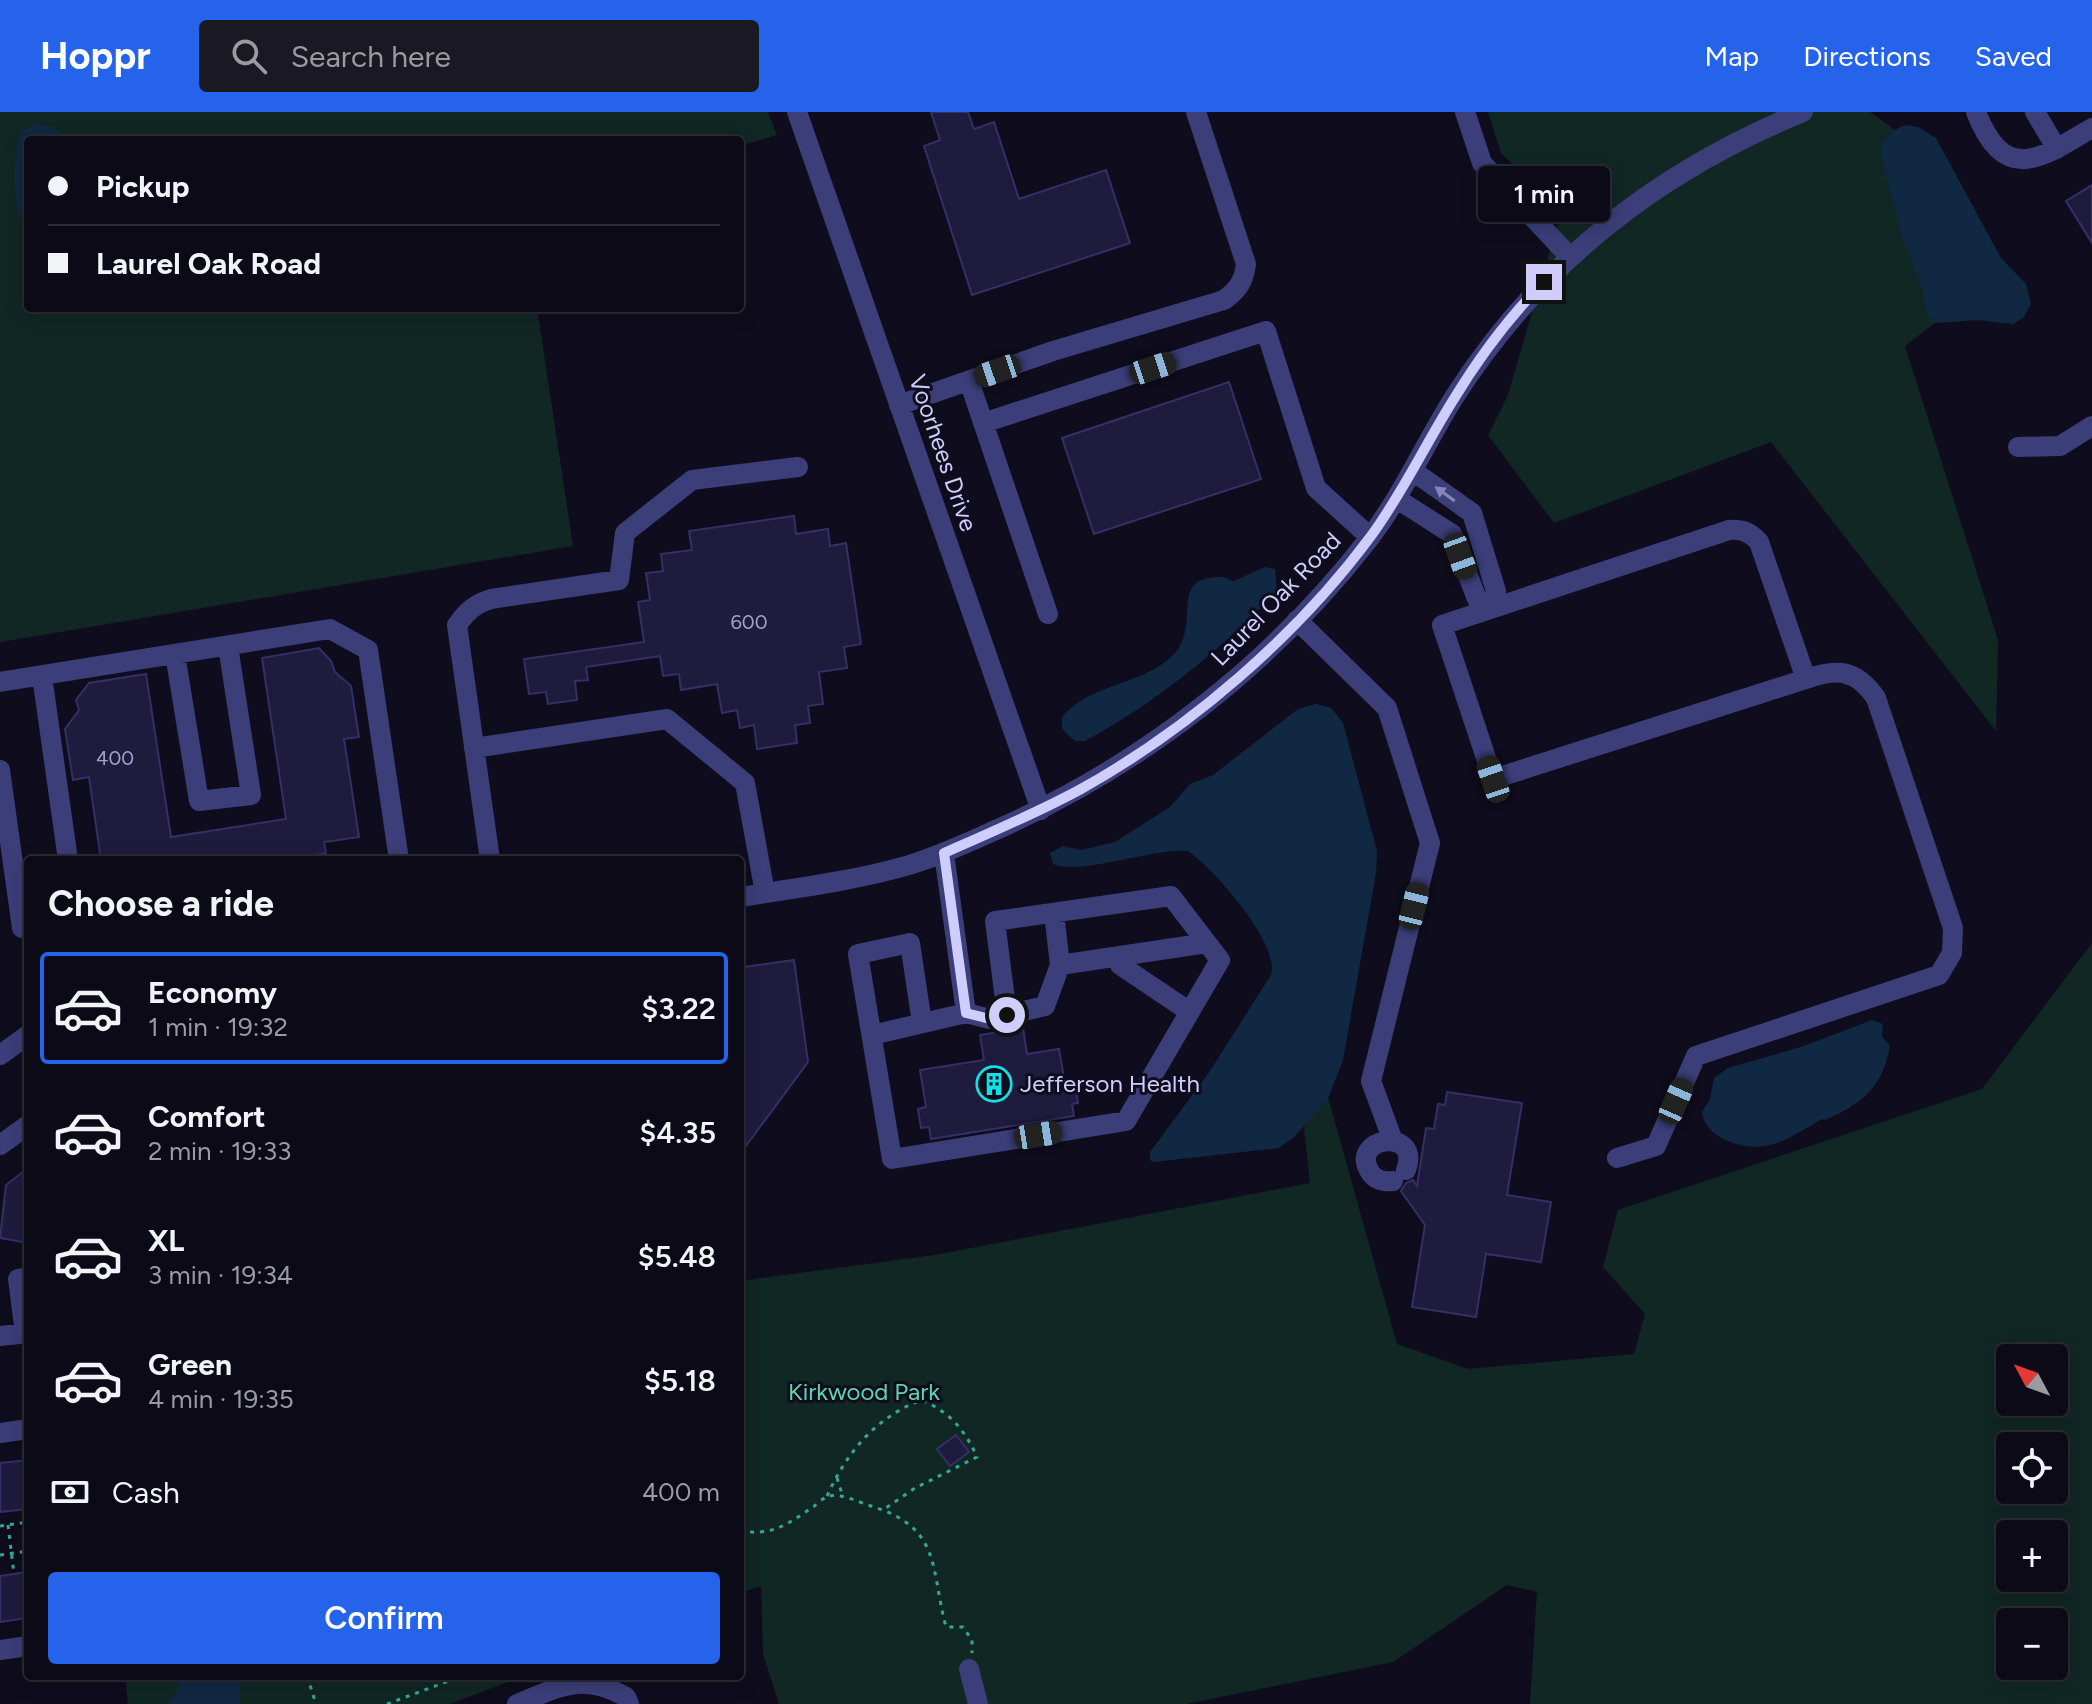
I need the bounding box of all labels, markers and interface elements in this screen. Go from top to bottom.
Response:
search box [199,20,759,92]
text: Hoppr [40,33,151,79]
icon: search [227,34,271,78]
text: Search here [291,38,451,75]
text: Map [1705,39,1759,73]
text: Directions [1803,39,1931,73]
text: Saved [1975,39,2052,73]
callout: 1 min [1478,166,1610,222]
text: Pickup [96,168,190,205]
text: 1 min [1514,178,1574,210]
text: Laurel Oak Road [96,245,321,282]
route end [1526,264,1562,300]
car [1126,349,1180,387]
car [970,352,1024,390]
street label: Voorhees Drive [903,371,984,535]
one-way arrow [1435,487,1456,502]
street label: Laurel Oak Road [1205,526,1347,671]
car [1441,529,1479,583]
house number: 600 [731,610,767,634]
house number: 400 [96,746,134,770]
car [1474,752,1512,806]
car [1397,880,1431,932]
text: Choose a ride [48,882,274,925]
icon: car [52,972,124,1044]
text: Economy [148,974,277,1011]
text: $3.22 [642,990,716,1027]
route start [989,997,1025,1033]
text: 1 min · 19:32 [148,1011,288,1043]
building icon: Jefferson Health [975,1065,1013,1103]
place label: Jefferson Health [1020,1069,1200,1098]
car [1655,1074,1697,1128]
icon: car [52,1096,124,1168]
text: Comfort [148,1098,266,1135]
text: $4.35 [640,1114,716,1151]
car [1012,1119,1064,1151]
text: 2 min · 19:33 [148,1135,291,1167]
icon: car [52,1220,124,1292]
text: XL [148,1222,184,1259]
text: $5.48 [638,1238,716,1275]
text: 3 min · 19:34 [148,1259,293,1291]
icon: car [52,1344,124,1416]
north arrow [1996,1344,2068,1416]
map controls [1996,1344,2068,1680]
text: Green [148,1346,232,1383]
text: $5.18 [644,1362,716,1399]
park label: Kirkwood Park [788,1377,940,1406]
text: 4 min · 19:35 [148,1383,294,1415]
button: locate [1996,1432,2068,1504]
icon: cash [48,1470,92,1514]
text: Cash [112,1474,180,1511]
text: 400 m [642,1476,720,1508]
button: + [1996,1520,2068,1592]
button: Confirm [48,1572,720,1664]
button: − [1996,1608,2068,1680]

